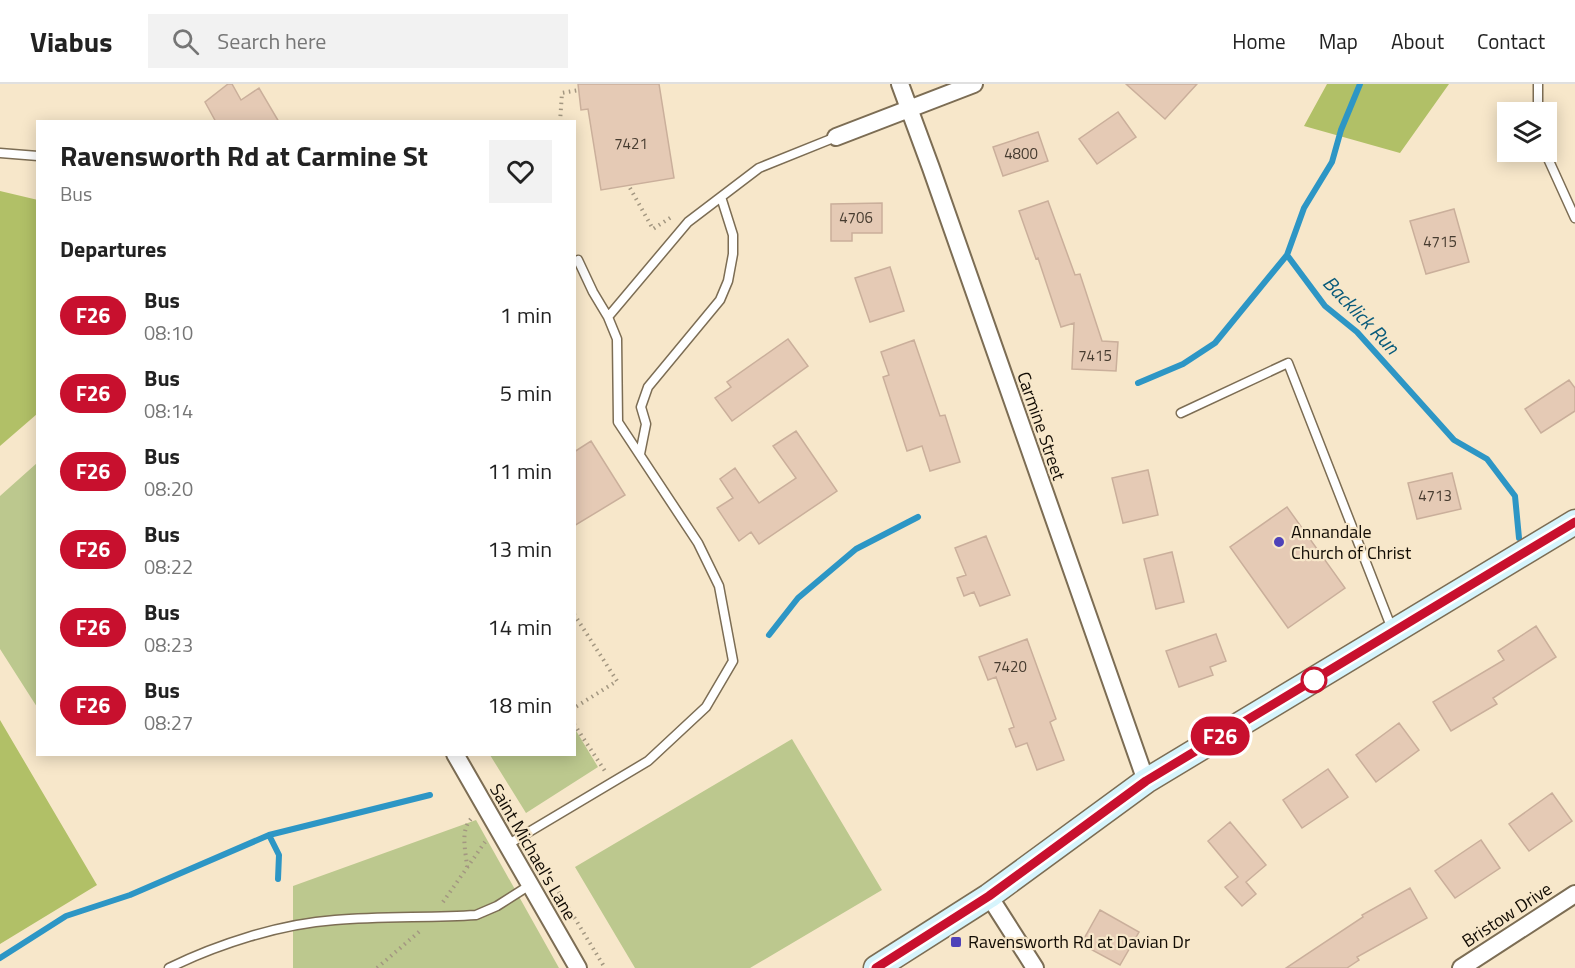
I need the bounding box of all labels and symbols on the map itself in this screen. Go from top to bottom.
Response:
house number: 7421 [614,132,648,155]
house number: 4800 [1004,142,1038,165]
house number: 4706 [839,206,873,229]
house number: 4715 [1423,230,1457,253]
water label: Backlick Run [1316,268,1408,362]
house number: 7415 [1078,344,1112,367]
street label: Carmine Street [1010,368,1073,484]
house number: 4713 [1418,484,1452,507]
place label: Annandale Church of Christ [1291,518,1412,566]
marker: Annandale Church of Christ [1272,535,1286,549]
house number: 7420 [993,655,1027,678]
unlabelled marker [1301,667,1327,693]
line badge: F26 [1186,716,1254,756]
street label: Saint Michael's Lane [483,778,584,925]
street label: Bristow Drive [1456,875,1557,954]
place label: Ravensworth Rd at Davian Dr [968,928,1190,955]
marker: Ravensworth Rd at Davian Dr [949,935,963,949]

